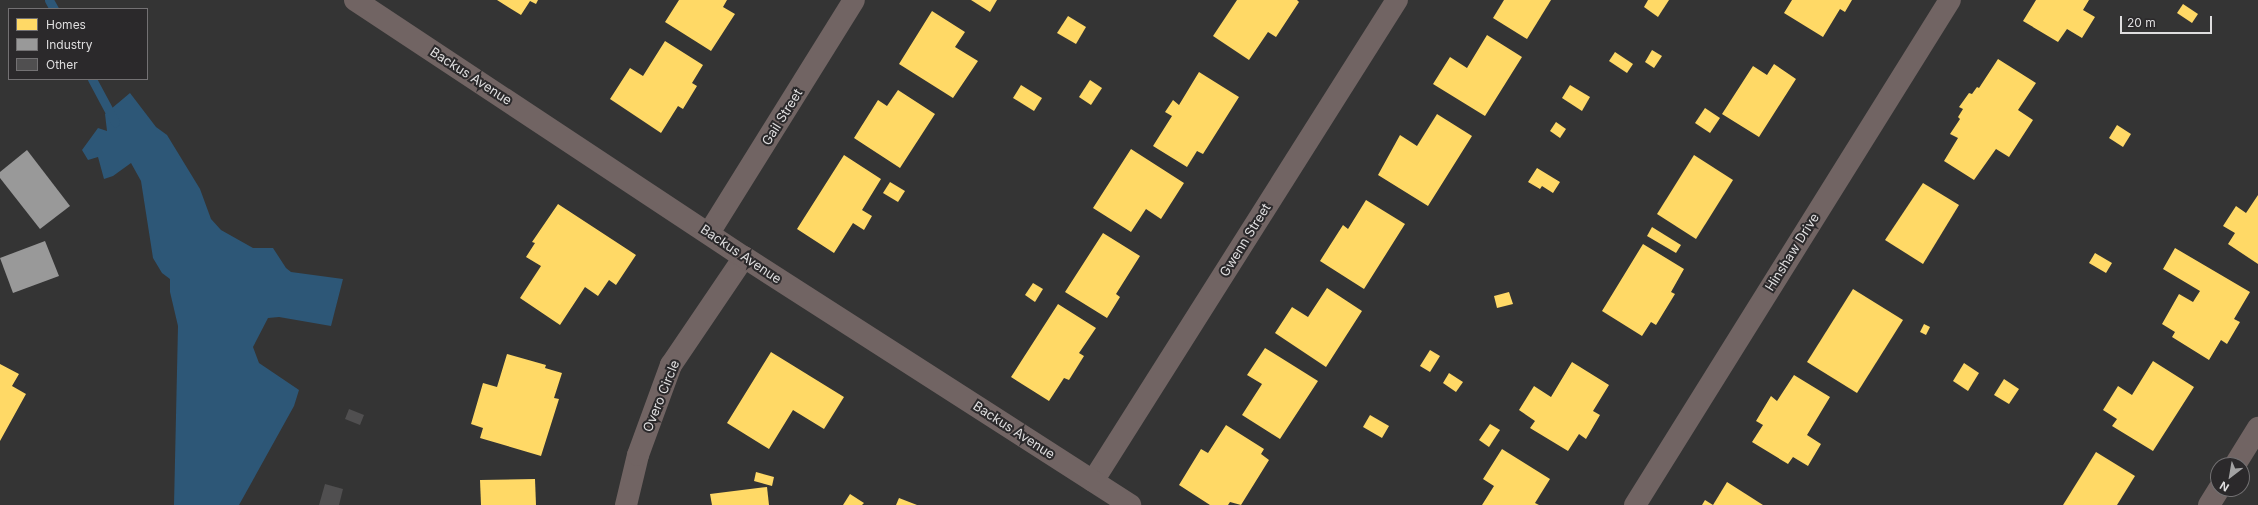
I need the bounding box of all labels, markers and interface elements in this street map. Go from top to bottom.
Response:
legend [8,8,148,80]
scale bar [2122,8,2214,34]
text: 20 m [2127,15,2156,30]
text: Homes [46,17,86,32]
text: Industry [46,37,92,52]
street label: Backus Avenue [427,44,515,108]
text: Other [46,57,78,72]
street label: Gail Street [759,86,805,148]
street label: Gwenn Street [1216,201,1274,279]
street label: Hinshaw Drive [1762,210,1822,294]
street label: Backus Avenue [698,221,784,287]
street label: Overo Circle [639,358,683,434]
street label: Backus Avenue [970,398,1058,462]
north arrow [2210,457,2250,497]
text: N [2217,478,2232,495]

